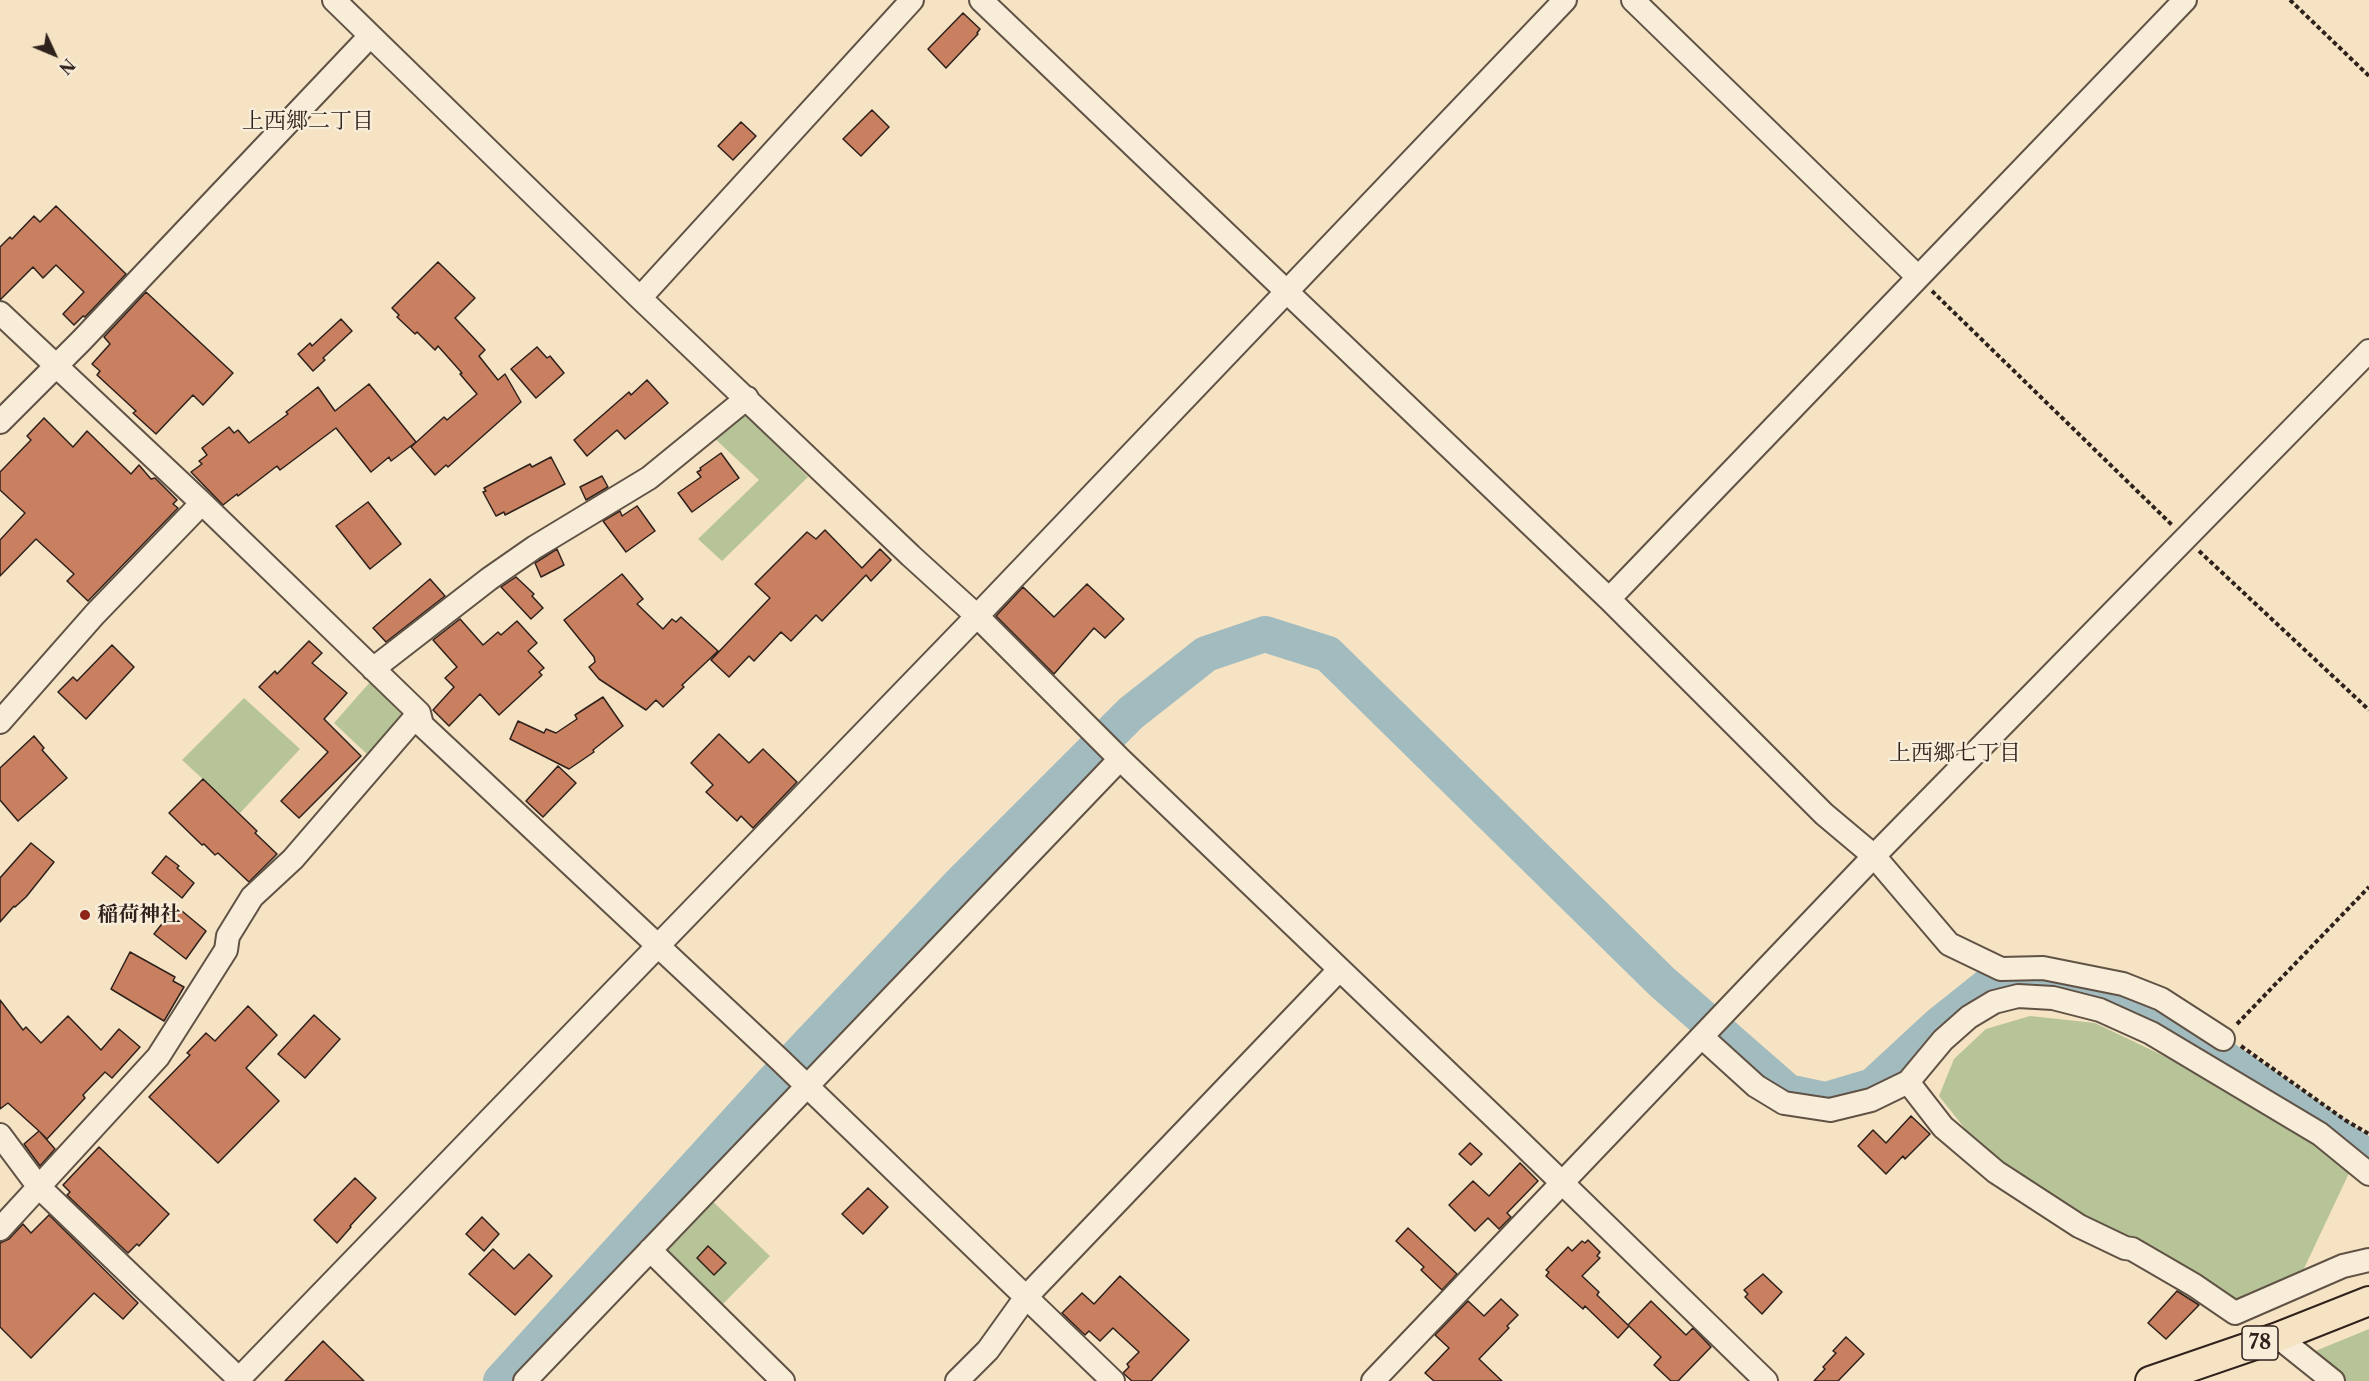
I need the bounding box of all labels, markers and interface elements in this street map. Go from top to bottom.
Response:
north arrow [24,24,84,84]
text: N [55,55,79,78]
district label: 上西郷二丁目 [242,109,374,135]
district label: 上西郷七丁目 [1889,741,2021,767]
place label: 稲荷神社 [97,902,181,928]
marker: 稲荷神社 [78,908,92,922]
road number: 78 [2242,1326,2278,1360]

